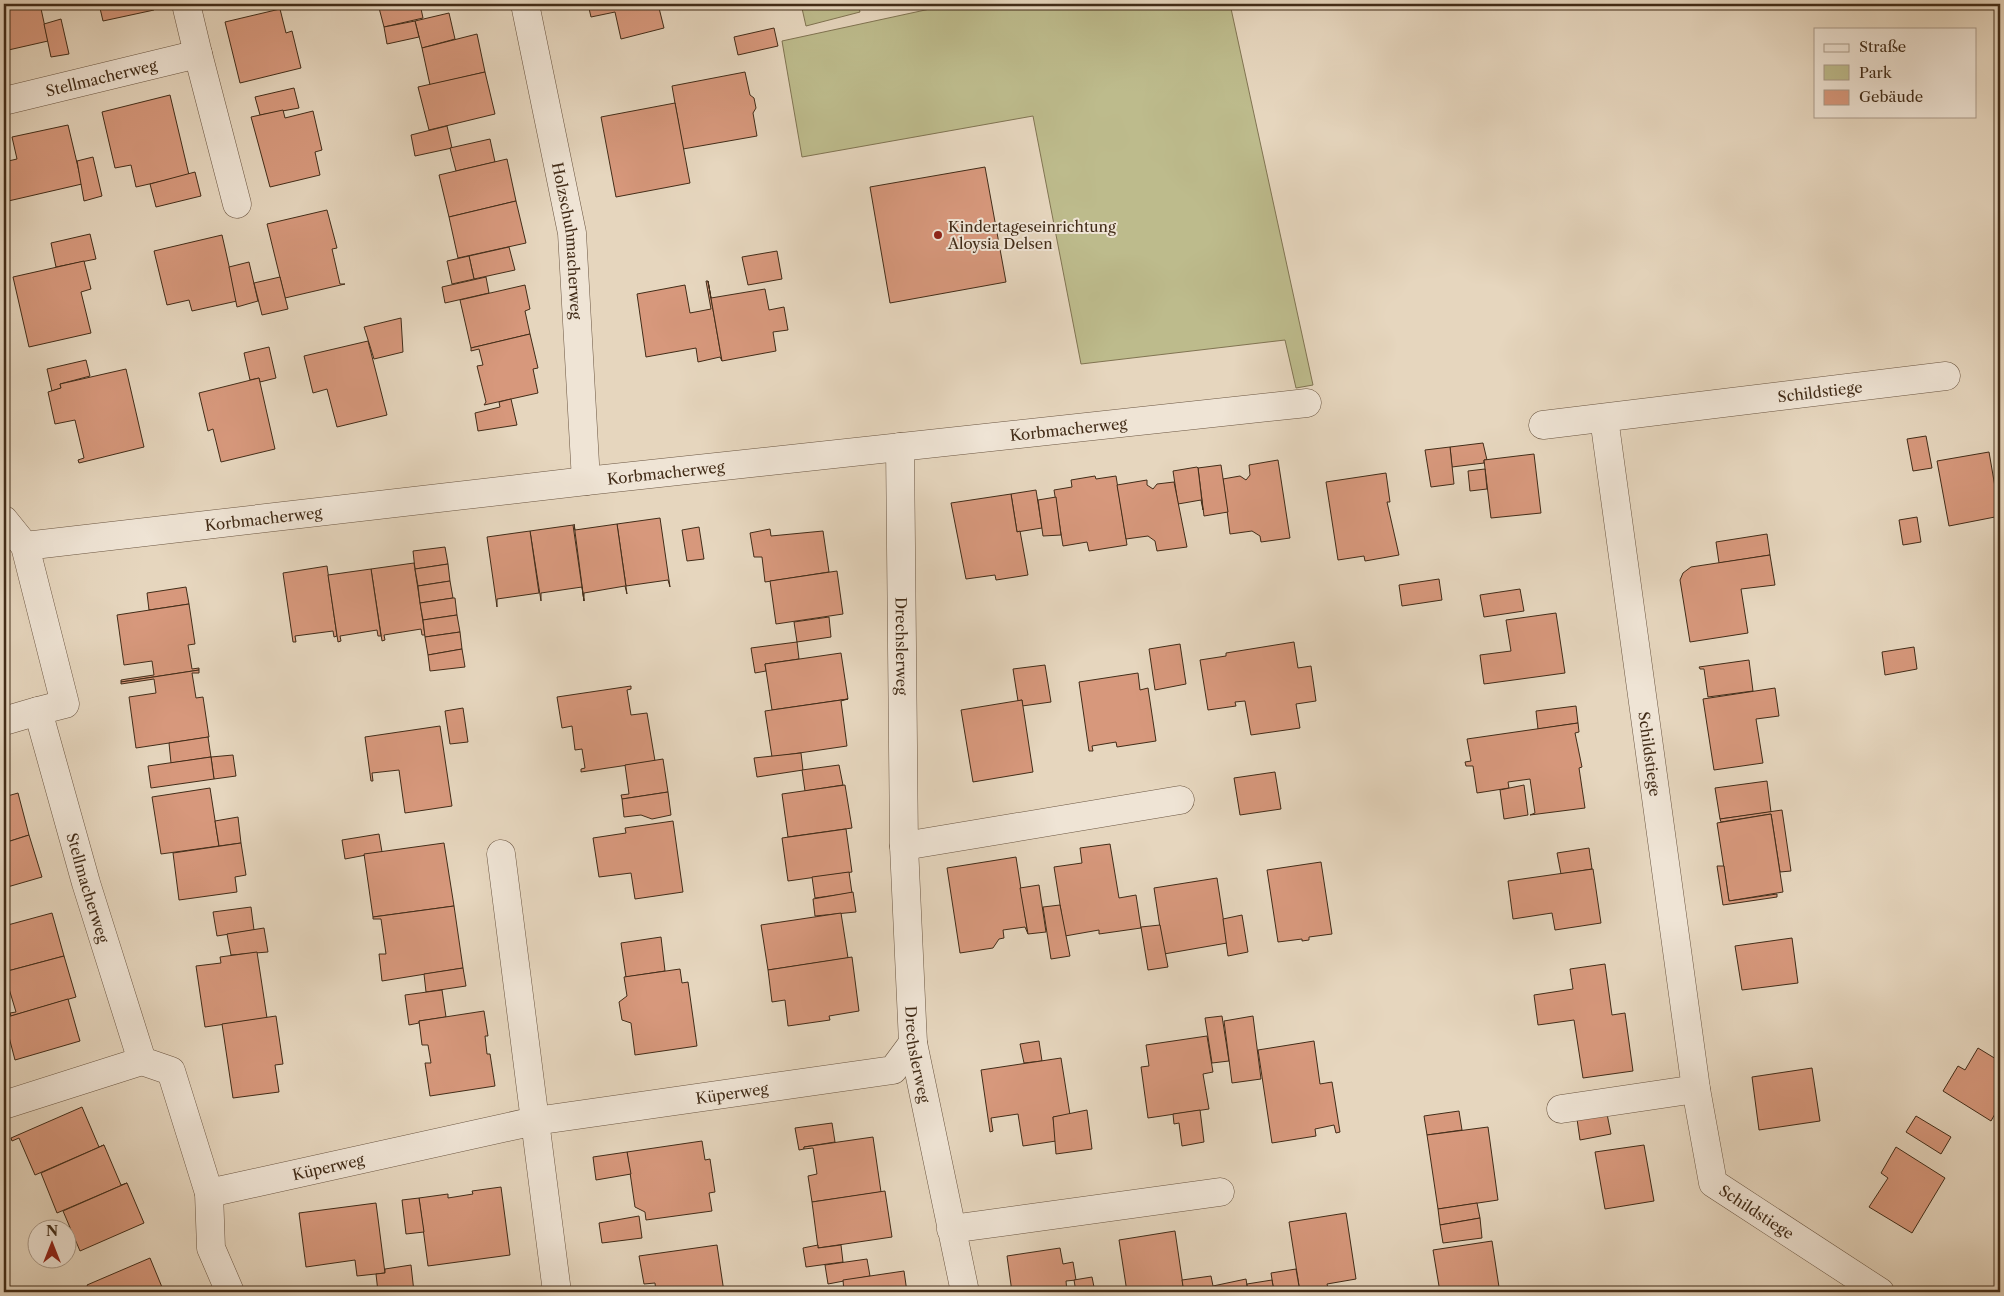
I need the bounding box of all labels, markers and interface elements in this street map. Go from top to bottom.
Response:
legend [1814,28,1976,118]
text: Straße [1859,37,1906,56]
street label: Stellmacherweg [44,55,159,100]
text: Park [1859,63,1893,82]
text: Gebäude [1859,87,1923,106]
street label: Holzschuhmacherweg [548,160,586,320]
place label: Kindertageseinrichtung Aloysia Delsen [947,217,1116,253]
marker: Kindertageseinrichtung Aloysia Delsen [932,229,944,241]
street label: Schildstiege [1776,377,1864,406]
street label: Korbmacherweg [1009,413,1128,445]
street label: Korbmacherweg [606,457,726,488]
street label: Korbmacherweg [204,502,323,535]
street label: Drechslerweg [892,597,912,695]
street label: Schildstiege [1635,710,1665,797]
street label: Stellmacherweg [63,831,114,945]
street label: Drechslerweg [902,1005,935,1105]
street label: Küperweg [694,1078,769,1108]
street label: Küperweg [290,1150,366,1184]
street label: Schildstiege [1716,1180,1798,1243]
north arrow [28,1218,78,1268]
text: N [46,1222,58,1240]

